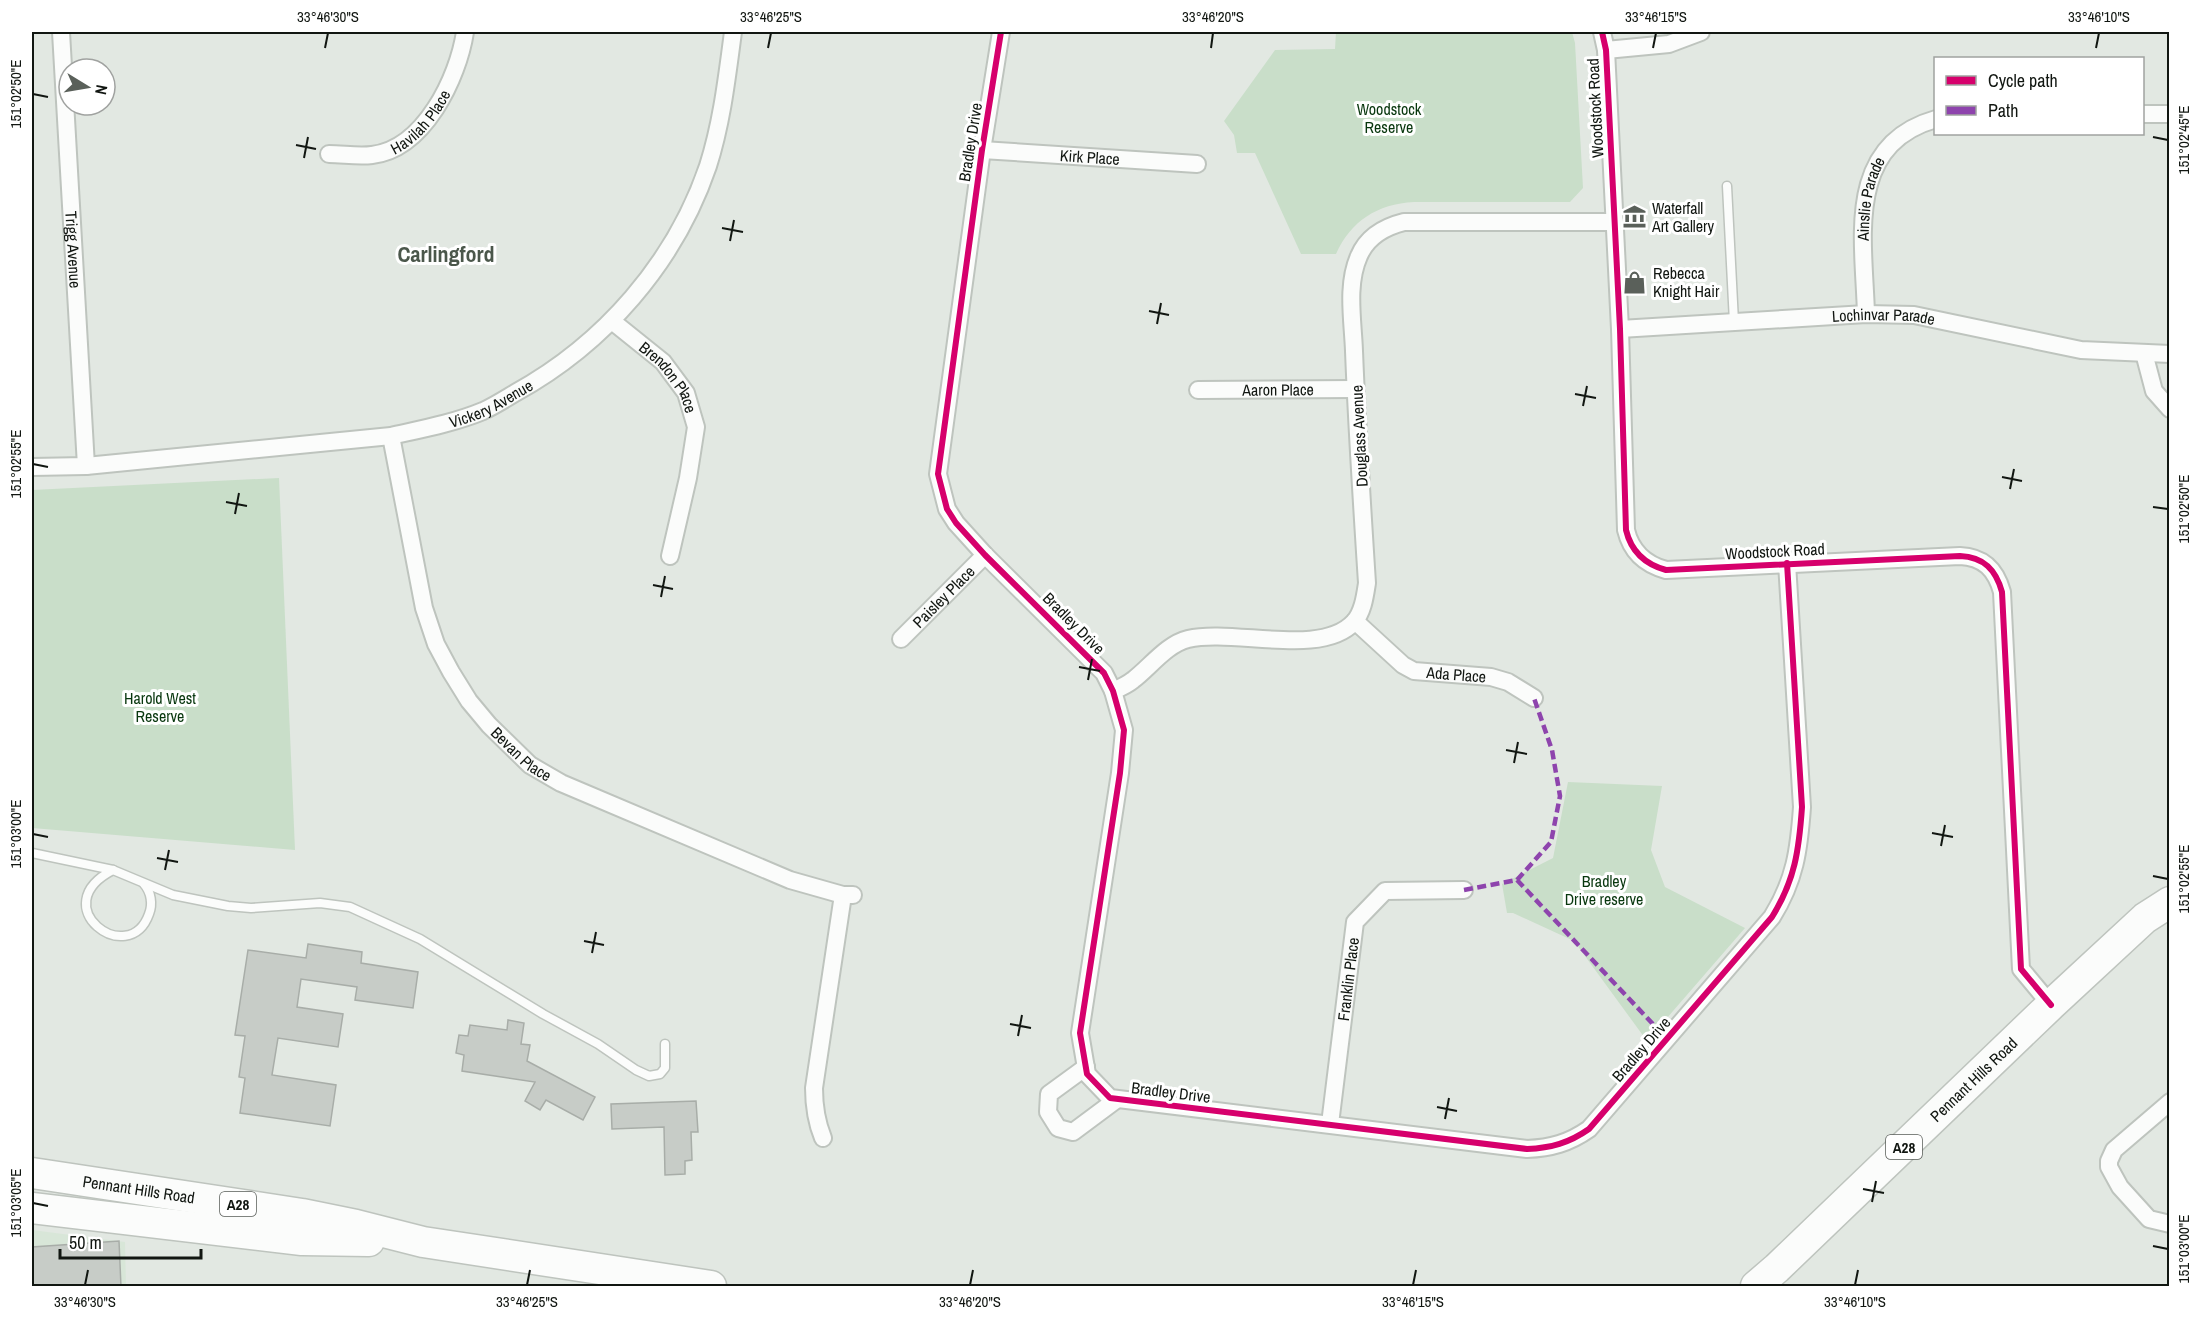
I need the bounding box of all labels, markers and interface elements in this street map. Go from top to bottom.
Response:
text: 33°46'30"S [297,6,359,27]
text: 33°46'25"S [740,6,802,27]
text: 33°46'20"S [1182,6,1244,27]
text: 33°46'15"S [1625,6,1687,27]
text: 33°46'10"S [2068,6,2130,27]
north arrow [57,57,117,117]
legend [1934,57,2144,135]
street label: Woodstock Road [1581,58,1609,158]
text: 151°02'50"E [5,60,26,128]
text: Cycle path [1988,68,2058,93]
text: N [90,83,113,97]
street label: Havilah Place [386,86,455,159]
park label: Woodstock Reserve [1357,98,1422,138]
text: Path [1988,98,2018,123]
street label: Bradley Drive [953,101,987,183]
text: 151°02'45"E [2173,106,2194,174]
street label: Kirk Place [1059,144,1120,170]
street label: Ainslie Parade [1852,152,1890,242]
place label: Waterfall Art Gallery [1651,197,1714,237]
museum icon: Waterfall Art Gallery [1621,204,1647,230]
street label: Trigg Avenue [60,210,87,289]
district label: Carlingford [397,239,495,269]
place label: Rebecca Knight Hair [1653,262,1720,302]
shop icon: Rebecca Knight Hair [1622,269,1648,295]
street label: Lochinvar Parade [1831,303,1937,330]
street label: Brendon Place [635,336,702,415]
street label: Vickery Avenue [447,374,537,433]
street label: Aaron Place [1241,378,1314,401]
street label: Douglass Avenue [1345,385,1373,487]
text: 151°02'55"E [5,430,26,498]
text: 151°02'50"E [2173,475,2194,543]
street label: Woodstock Road [1725,537,1825,565]
street label: Paisley Place [908,561,979,632]
street label: Bradley Drive [1038,587,1110,659]
street label: Ada Place [1425,661,1487,688]
park label: Harold West Reserve [124,687,196,727]
street label: Bevan Place [486,722,556,786]
text: 151°03'00"E [5,800,26,868]
text: 151°02'55"E [2173,845,2194,913]
park label: Bradley Drive reserve [1565,870,1643,910]
street label: Franklin Place [1332,936,1364,1022]
street label: Bradley Drive [1607,1012,1675,1086]
street label: Pennant Hills Road [1925,1032,2022,1127]
street label: Bradley Drive [1130,1076,1212,1108]
road number: A28 [1886,1135,1922,1159]
text: 151°03'05"E [5,1169,26,1237]
street label: Pennant Hills Road [81,1170,196,1209]
road number: A28 [220,1192,256,1216]
text: 151°03'00"E [2173,1215,2194,1283]
scale bar [60,1222,201,1260]
text: 50 m [69,1230,102,1255]
text: 33°46'30"S [54,1291,116,1312]
text: 33°46'25"S [496,1291,558,1312]
text: 33°46'20"S [939,1291,1001,1312]
text: 33°46'15"S [1382,1291,1444,1312]
text: 33°46'10"S [1824,1291,1886,1312]

